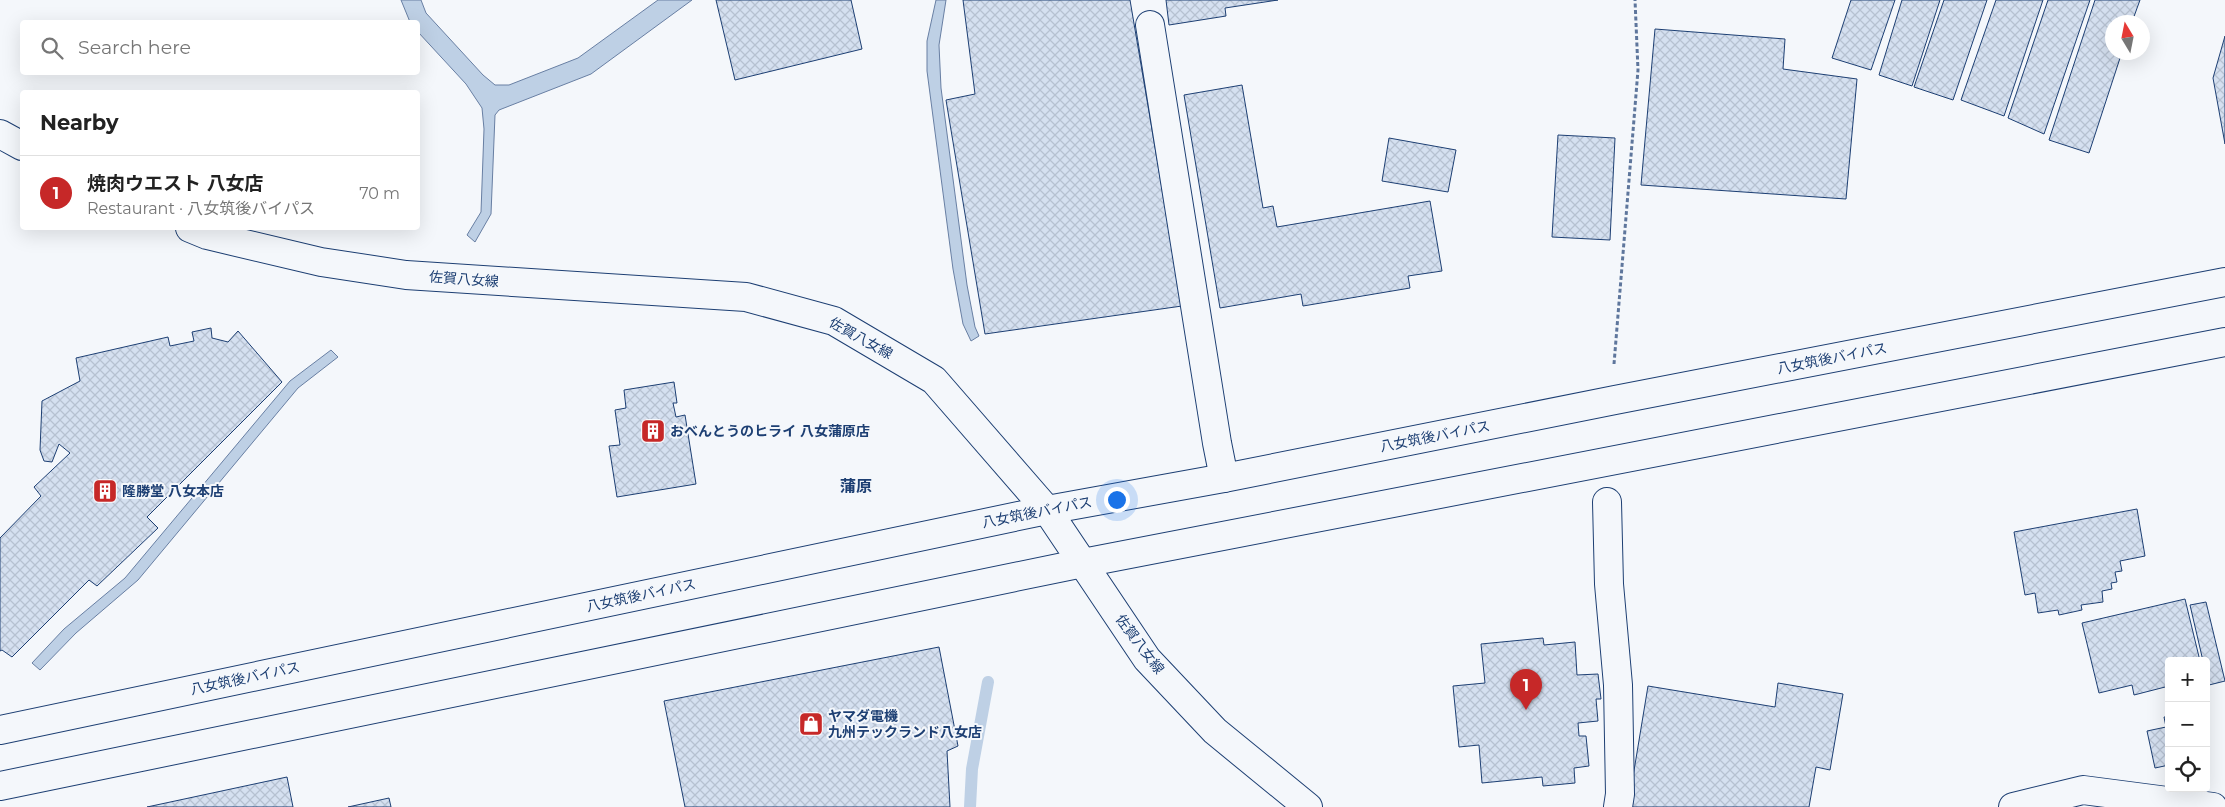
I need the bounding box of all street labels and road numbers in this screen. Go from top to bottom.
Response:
street label: 佐賀八女線 [428,268,500,290]
street label: 佐賀八女線 [826,313,896,363]
street label: 八女筑後バイパス [1775,339,1889,377]
street label: 八女筑後バイパス [1378,417,1492,455]
street label: 八女筑後バイパス [980,493,1094,531]
street label: 八女筑後バイパス [584,575,698,615]
street label: 佐賀八女線 [1112,611,1168,677]
street label: 八女筑後バイパス [188,658,302,698]

